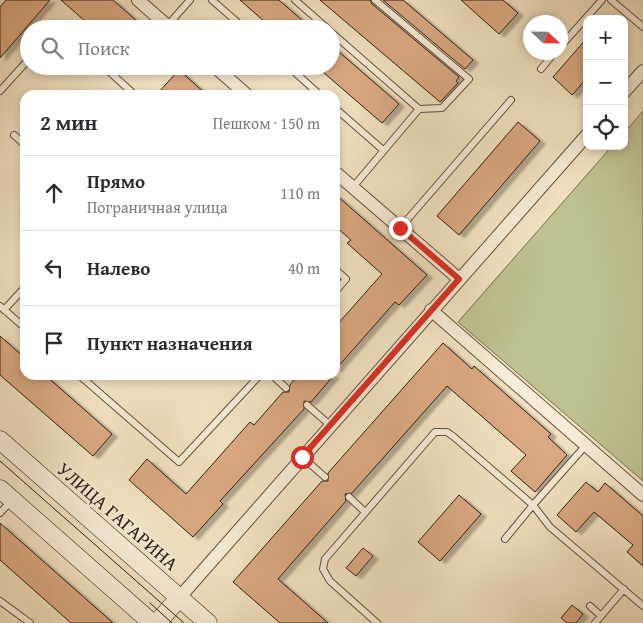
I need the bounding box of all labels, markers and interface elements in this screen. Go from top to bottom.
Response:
north arrow [523,15,568,60]
map controls [583,15,628,150]
button: + [583,15,628,60]
search box [20,20,340,75]
icon: search [38,34,66,62]
text: Поиск [78,34,130,62]
button: − [583,60,628,105]
button: locate [583,105,628,150]
text: 2 мин [40,107,97,138]
text: Пешком · 150 m [213,111,320,135]
text: Прямо [87,167,145,195]
icon: ahead [40,179,68,207]
text: 110 m [280,181,320,205]
text: Пограничная улица [87,195,228,219]
route end [389,217,412,240]
icon: left [40,254,68,282]
text: Налево [87,254,150,282]
text: 40 m [288,256,320,280]
icon: arrive [40,329,68,357]
text: Пункт назначения [87,329,253,357]
route start [291,446,314,469]
street label: УЛИЦА ГАГАРИНА [51,455,185,577]

